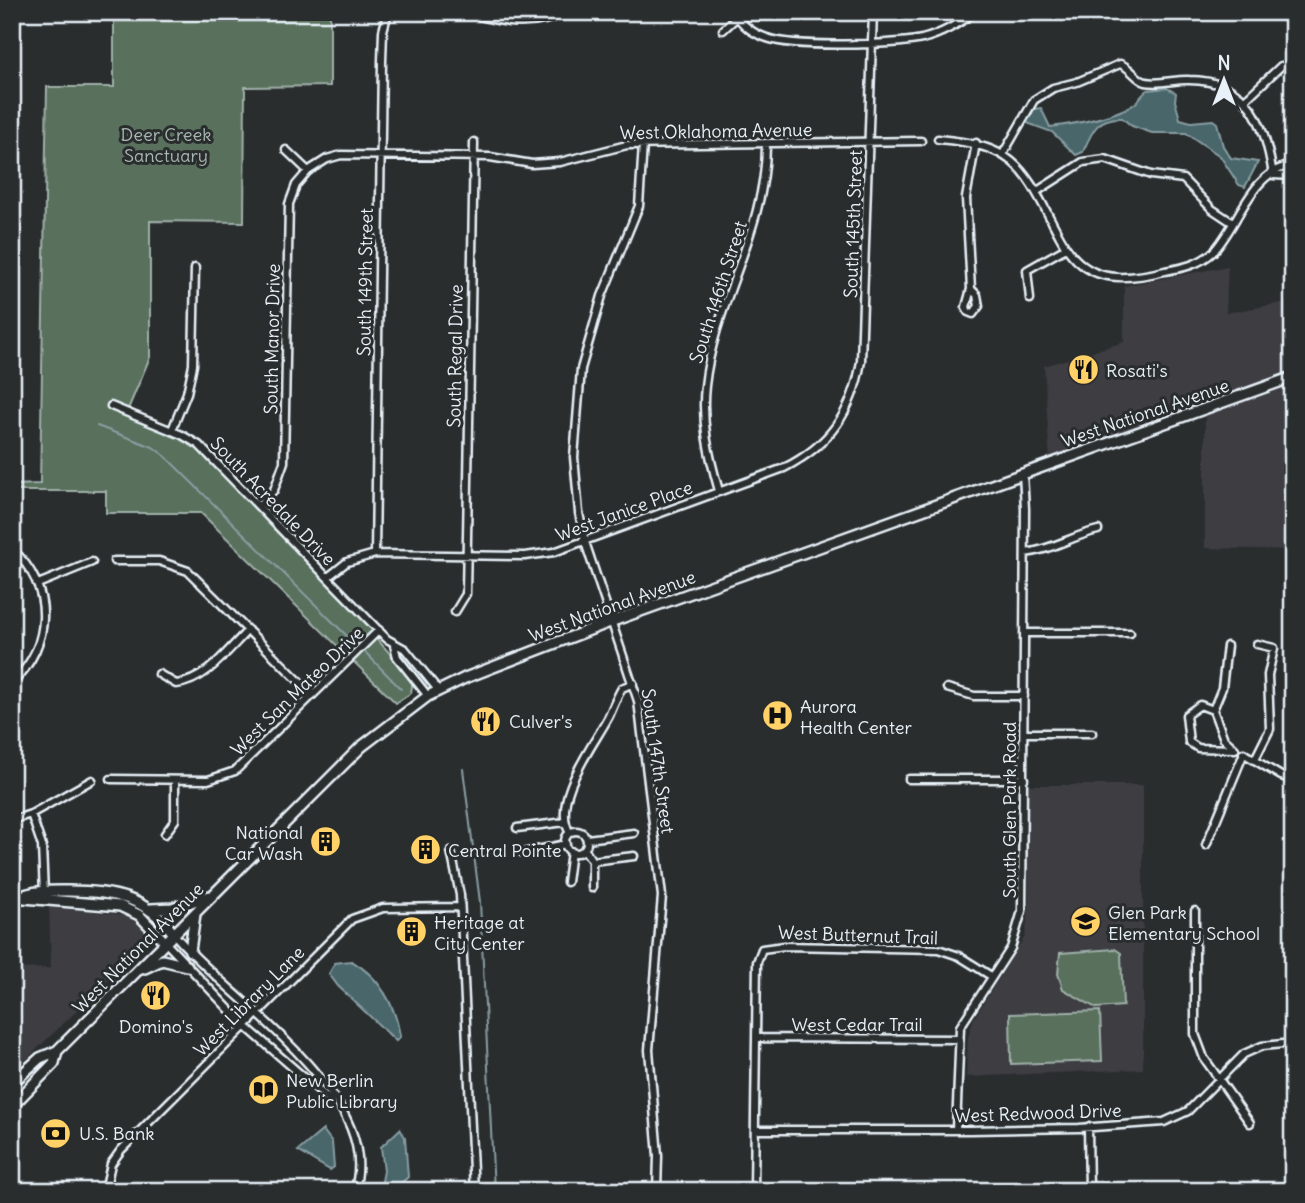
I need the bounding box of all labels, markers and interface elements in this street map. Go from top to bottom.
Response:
north arrow [1190,46,1260,116]
text: N [1217,51,1231,75]
street label: West Oklahoma Avenue [620,118,812,144]
park label: Deer Creek Sanctuary [121,123,211,167]
street label: South 145th Street [839,150,867,298]
street label: South 149th Street [352,208,378,356]
street label: South 146th Street [684,218,752,366]
street label: South Manor Drive [259,263,285,415]
street label: South Regal Drive [442,284,468,428]
restaurant icon: Rosati's [1066,353,1100,387]
place label: Rosati's [1106,359,1168,382]
street label: West National Avenue [1058,373,1232,453]
street label: South Acredale Drive [206,432,340,570]
street label: West Janice Place [552,476,696,546]
street label: West National Avenue [525,565,699,647]
street label: West San Mateo Drive [226,622,368,760]
street label: South 147th Street [636,687,680,835]
place label: Aurora Health Center [800,695,912,739]
hospital icon: Aurora Health Center [760,699,794,733]
restaurant icon: Culver's [469,704,503,738]
place label: Culver's [509,710,573,733]
street label: South Glen Park Road [998,721,1021,898]
place label: National Car Wash [225,821,303,865]
building icon: National Car Wash [309,825,343,859]
building icon: Central Pointe [408,833,442,867]
place label: Central Pointe [448,839,562,862]
street label: West National Avenue [68,878,208,1018]
place label: Glen Park Elementary School [1108,901,1260,945]
school or university icon: Glen Park Elementary School [1068,905,1102,939]
place label: Heritage at City Center [434,911,525,955]
building icon: Heritage at City Center [394,915,428,949]
street label: West Butternut Trail [778,921,938,949]
street label: West Library Lane [189,941,309,1061]
restaurant icon: Domino's [139,978,173,1012]
street label: West Cedar Trail [791,1013,923,1036]
place label: Domino's [119,1015,193,1038]
place label: New Berlin Public Library [286,1069,398,1113]
library icon: New Berlin Public Library [246,1073,280,1107]
street label: West Redwood Drive [954,1099,1122,1127]
bank icon: U.S. Bank [39,1116,73,1150]
place label: U.S. Bank [79,1122,155,1145]

